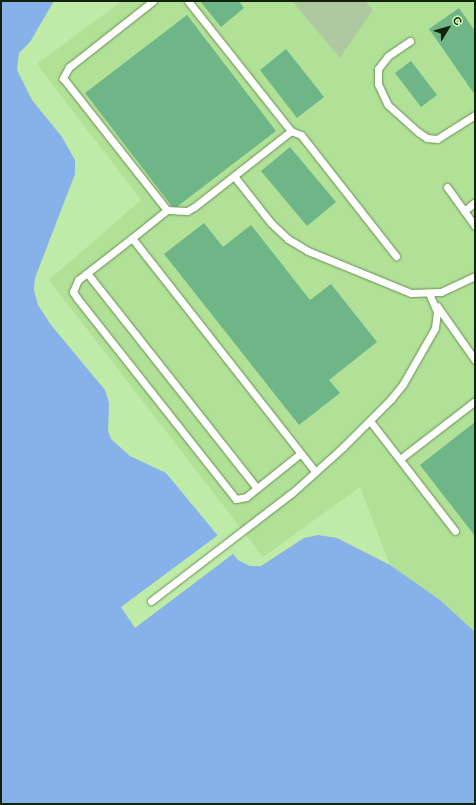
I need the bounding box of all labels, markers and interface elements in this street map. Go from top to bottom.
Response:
north arrow [428,8,468,48]
text: С [450,14,465,28]

